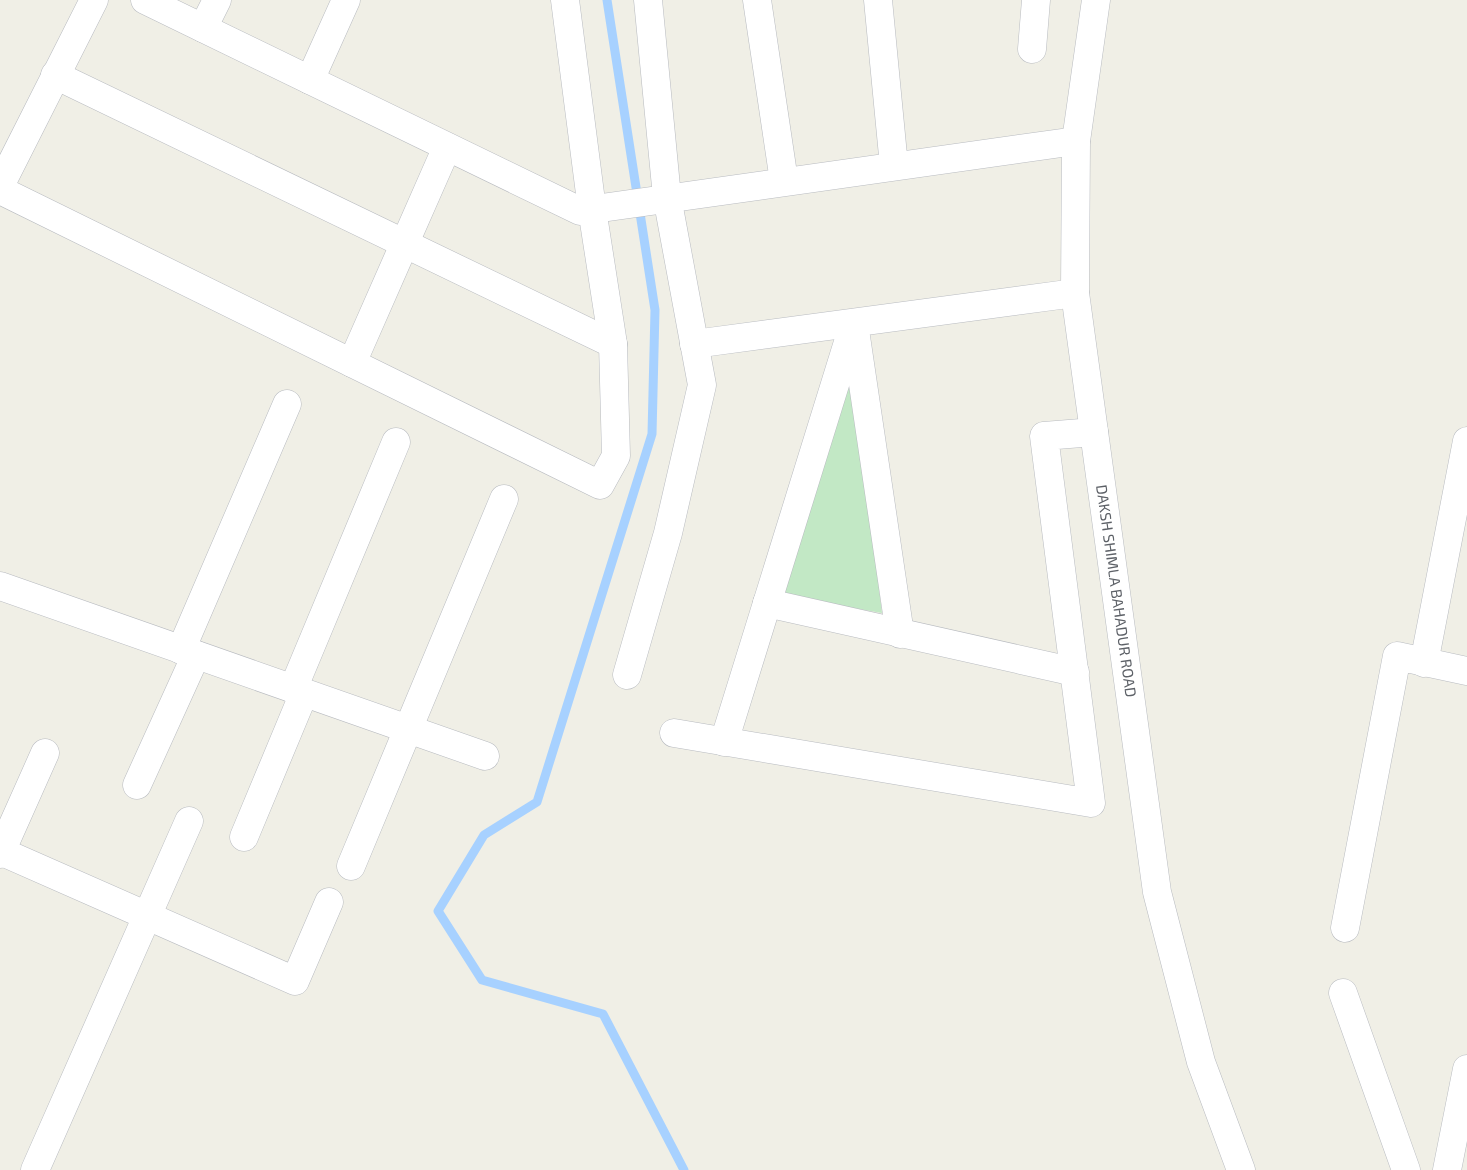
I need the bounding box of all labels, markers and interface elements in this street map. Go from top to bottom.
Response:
street label: DAKSH SHIMLA BAHADUR ROAD [1093,483,1141,698]

